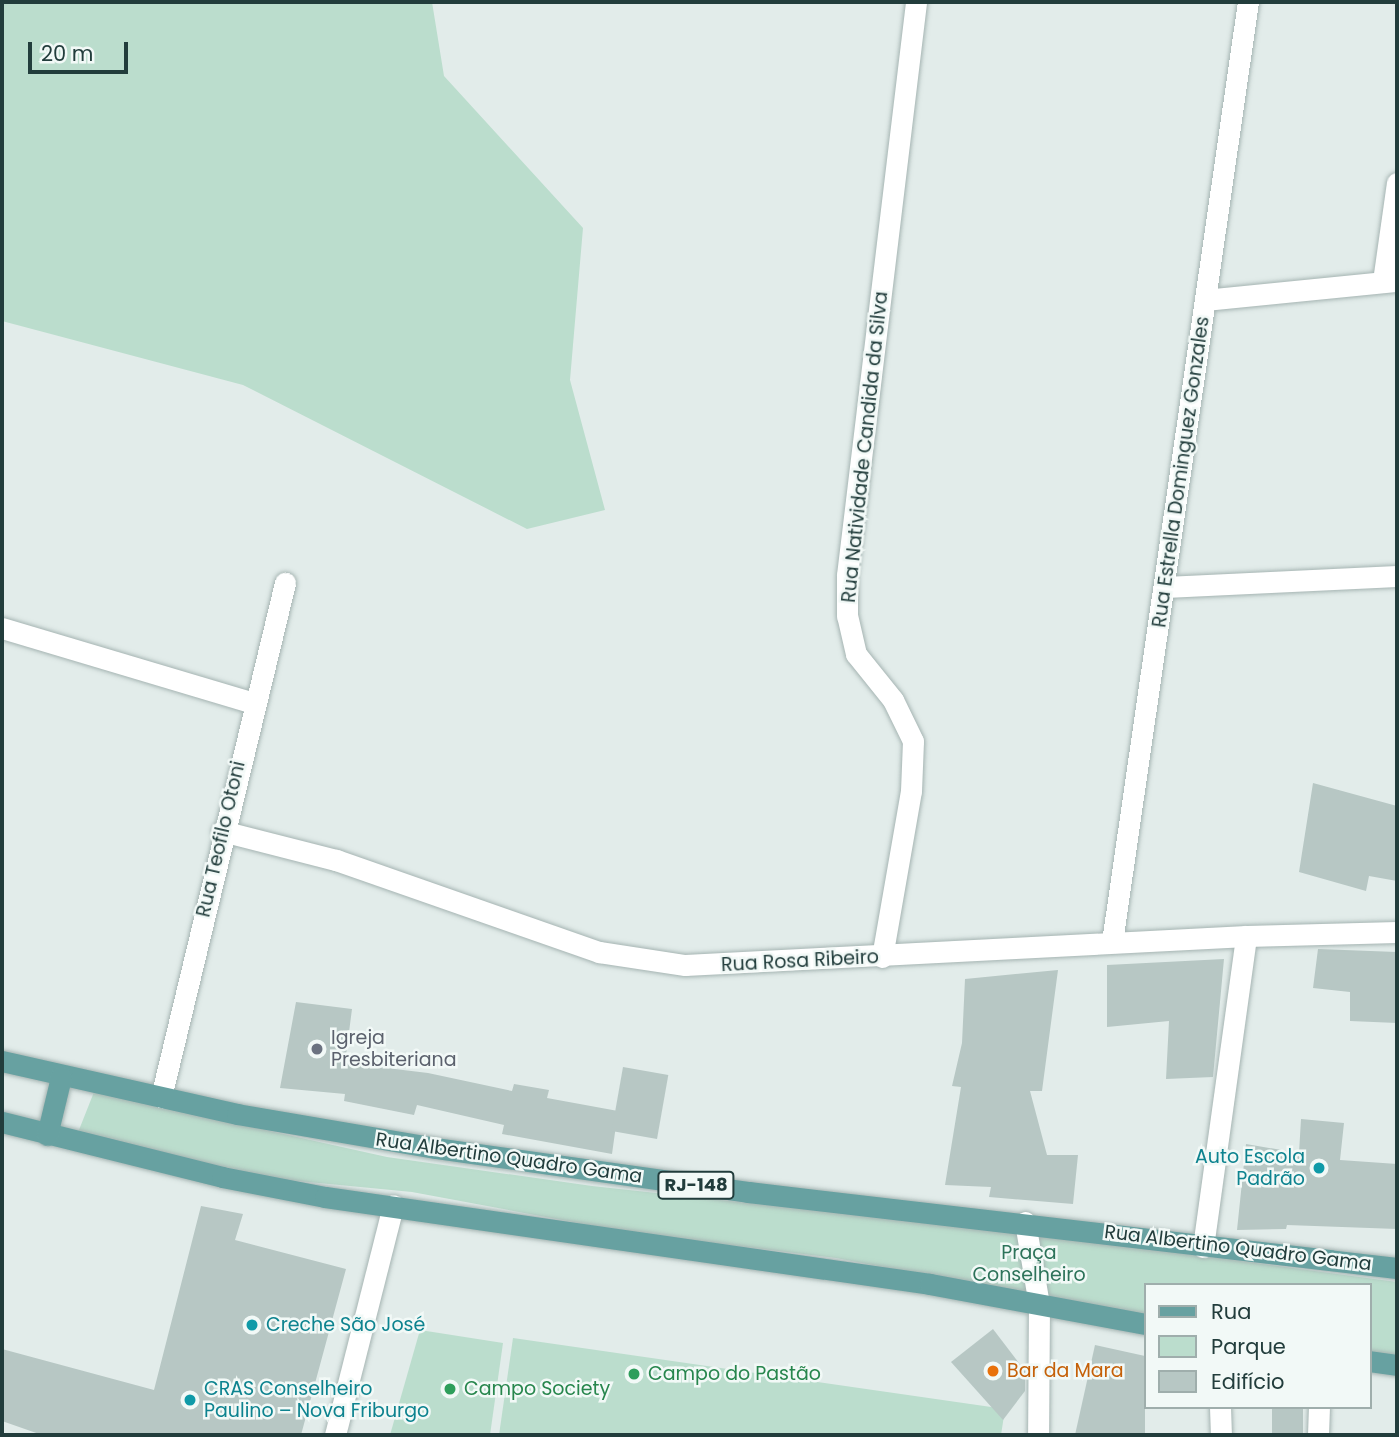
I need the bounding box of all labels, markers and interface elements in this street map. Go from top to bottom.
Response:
scale bar [32,28,131,72]
text: 20 m [41,39,94,68]
street label: Rua Natividade Candida da Silva [837,290,893,604]
street label: Rua Estrella Dominguez Gonzales [1148,315,1214,629]
street label: Rua Teofilo Otoni [192,759,250,919]
street label: Rua Rosa Ribeiro [721,945,879,977]
place label: Igreja Presbiteriana [331,1027,457,1071]
marker: Igreja Presbiteriana [309,1041,325,1057]
street label: Rua Albertino Quadro Gama [374,1128,644,1188]
place label: Auto Escola Padrão [1195,1146,1305,1190]
marker: Auto Escola Padrão [1311,1160,1327,1176]
road number: RJ-148 [656,1170,736,1200]
street label: Rua Albertino Quadro Gama [1103,1220,1373,1276]
park label: Praça Conselheiro [972,1242,1086,1286]
legend [1144,1283,1371,1409]
text: Rua [1211,1297,1251,1326]
place label: Creche São José [266,1314,425,1336]
marker: Creche São José [244,1317,260,1333]
text: Parque [1211,1332,1286,1361]
place label: Bar da Mara [1007,1360,1124,1382]
place label: Campo do Pastão [648,1363,821,1385]
marker: Bar da Mara [985,1363,1001,1379]
marker: Campo do Pastão [626,1366,642,1382]
text: Edifício [1211,1367,1285,1396]
place label: CRAS Conselheiro Paulino – Nova Friburgo [204,1378,429,1422]
place label: Campo Society [464,1378,610,1400]
marker: Campo Society [442,1381,458,1397]
marker: CRAS Conselheiro Paulino – Nova Friburgo [182,1392,198,1408]

